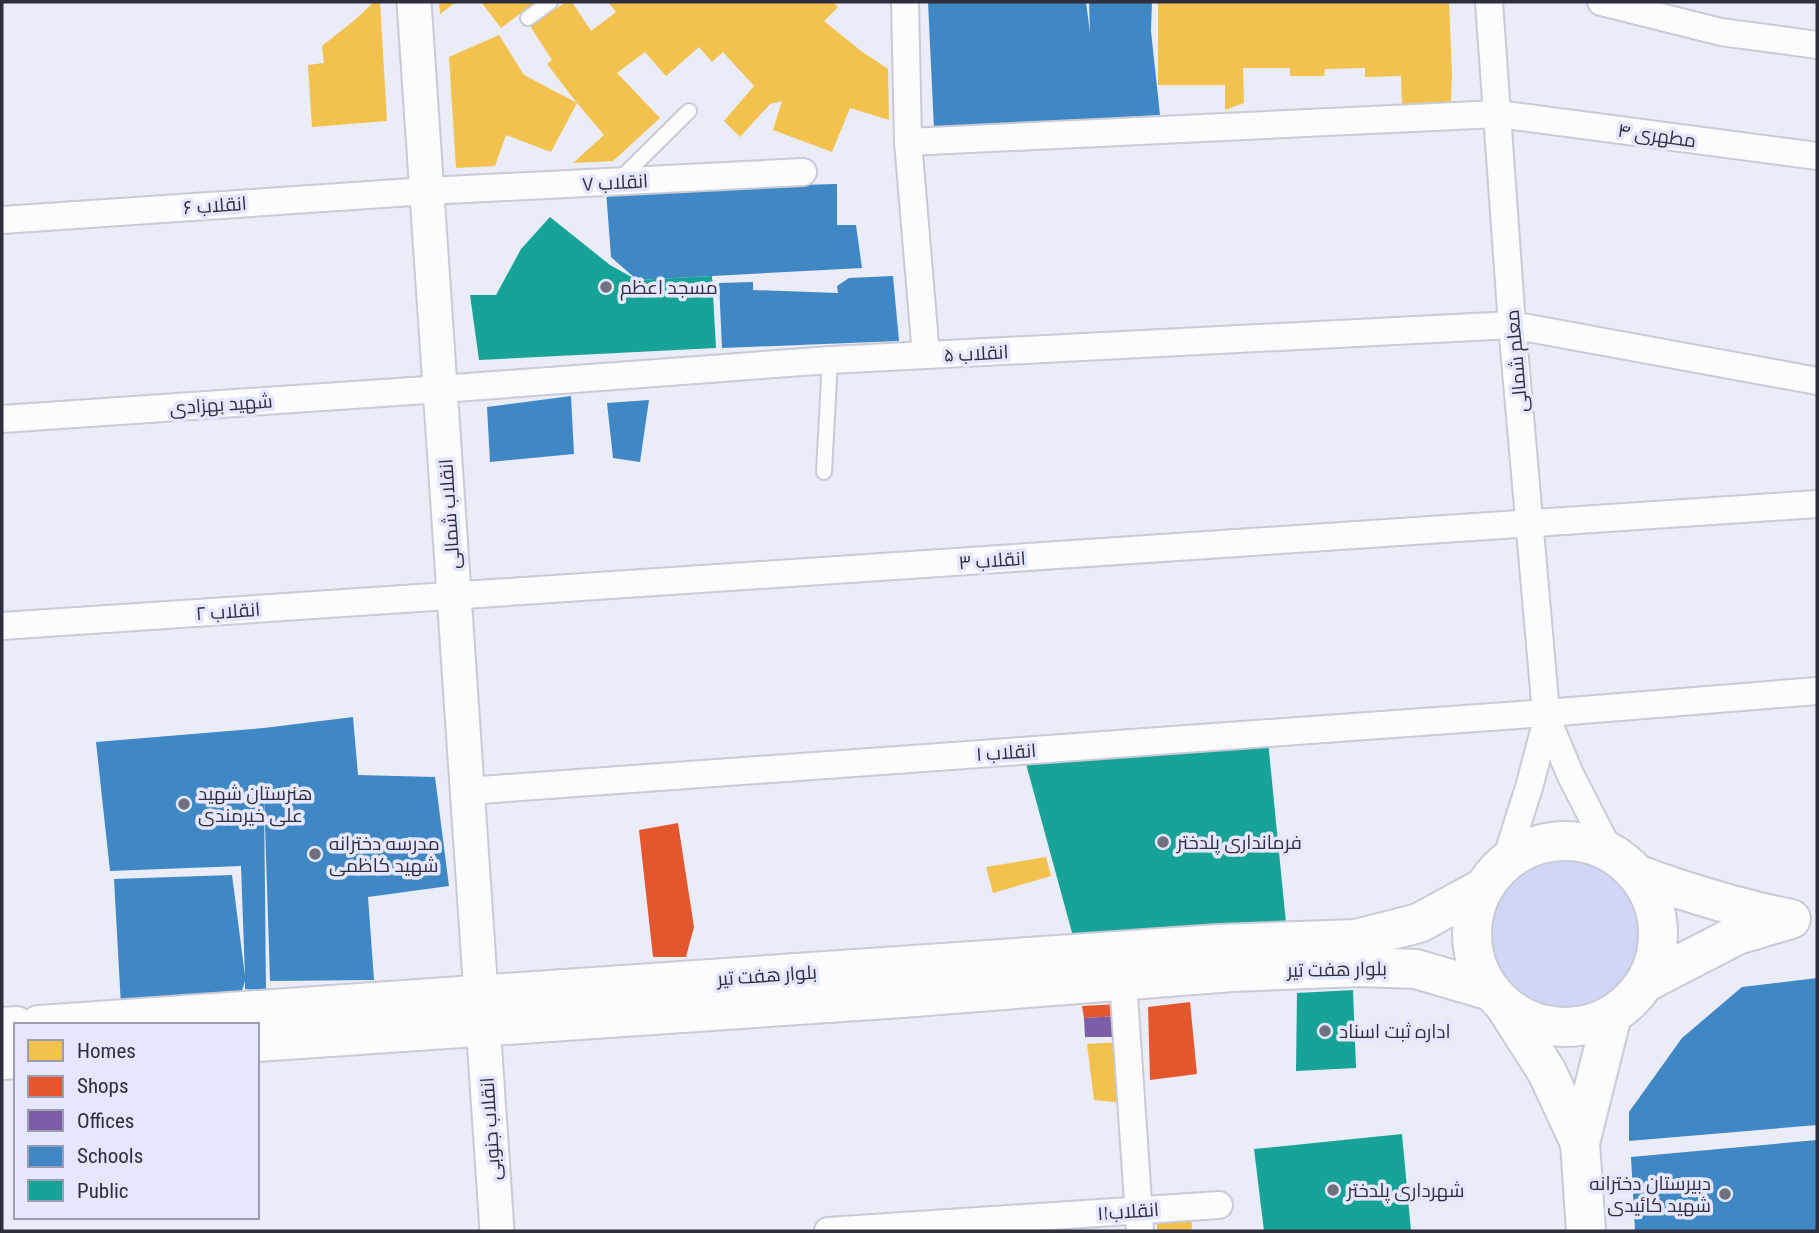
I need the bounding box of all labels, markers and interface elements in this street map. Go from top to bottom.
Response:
street label: مطهری ۴ [1616,119,1697,152]
street label: انقلاب ۷ [581,169,649,196]
street label: انقلاب ۶ [183,192,248,219]
place label: مسجد اعظم [620,276,718,301]
marker: مسجد اعظم [598,279,614,295]
street label: معلم شمالی [1501,308,1534,413]
street label: انقلاب ۵ [943,340,1009,367]
street label: شهید بهزادی [169,389,273,420]
street label: انقلاب شمالی [434,458,465,570]
street label: انقلاب ۳ [958,547,1026,574]
street label: انقلاب ۲ [195,598,261,625]
street label: انقلاب ۱ [975,739,1037,766]
place label: هنرستان شهید علی خیرمندی [198,782,312,827]
marker: هنرستان شهید علی خیرمندی [176,796,192,812]
place label: فرمانداری پلدختر [1176,831,1302,855]
place label: مدرسه دخترانه شهید کاظمی [329,832,440,877]
marker: فرمانداری پلدختر [1155,834,1171,850]
marker: مدرسه دخترانه شهید کاظمی [307,846,323,862]
street label: بلوار هفت تیر [1286,957,1387,982]
street label: بلوار هفت تیر [715,961,818,991]
place label: اداره ثبت اسناد [1339,1020,1451,1043]
legend [14,1023,259,1219]
marker: اداره ثبت اسناد [1317,1023,1333,1039]
text: Homes [77,1039,136,1063]
text: Shops [77,1074,129,1098]
street label: انقلاب جنوبی [475,1077,506,1181]
text: Offices [77,1109,134,1133]
text: Schools [77,1144,143,1168]
place label: دبیرستان دخترانه شهید کائیدی [1589,1172,1711,1217]
text: Public [77,1179,129,1203]
place label: شهرداری پلدختر [1346,1179,1465,1203]
marker: شهرداری پلدختر [1325,1182,1341,1198]
marker: دبیرستان دخترانه شهید کائیدی [1717,1186,1733,1202]
street label: انقلاب۱۱ [1096,1198,1160,1225]

